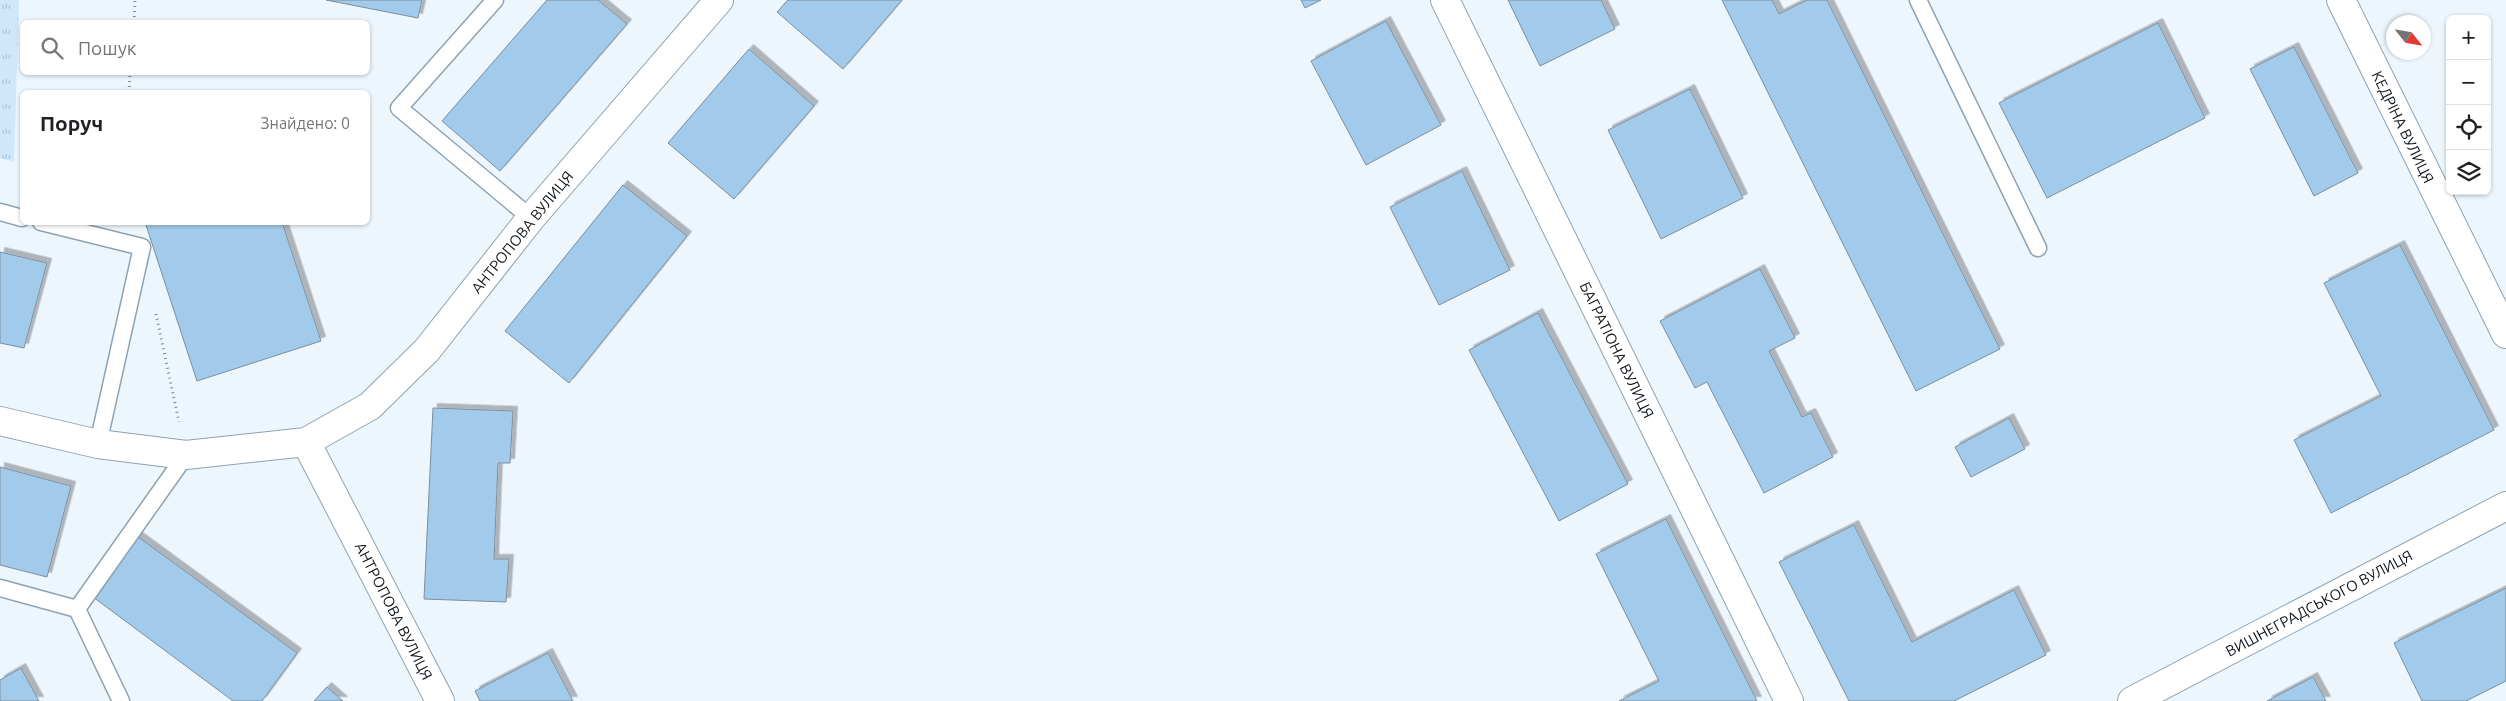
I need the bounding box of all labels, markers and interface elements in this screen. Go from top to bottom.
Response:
north arrow [2386,15,2431,60]
map controls [2446,15,2491,195]
button: + [2446,15,2491,60]
search box [20,20,370,75]
icon: search [38,34,66,62]
text: Пошук [78,37,137,59]
button: − [2446,60,2491,105]
street label: КЕДРІНА ВУЛИЦЯ [2369,68,2437,186]
button: locate [2446,105,2491,150]
text: Поруч [40,111,103,135]
text: Знайдено: 0 [261,114,350,132]
button: layers [2446,150,2491,195]
street label: АНТРОПОВА ВУЛИЦЯ [468,168,576,296]
street label: БАГРАТІОНА ВУЛИЦЯ [1577,279,1657,421]
street label: АНТРОПОВА ВУЛИЦЯ [352,539,436,683]
street label: ВИШНЕГРАДСЬКОГО ВУЛИЦЯ [2223,546,2415,660]

